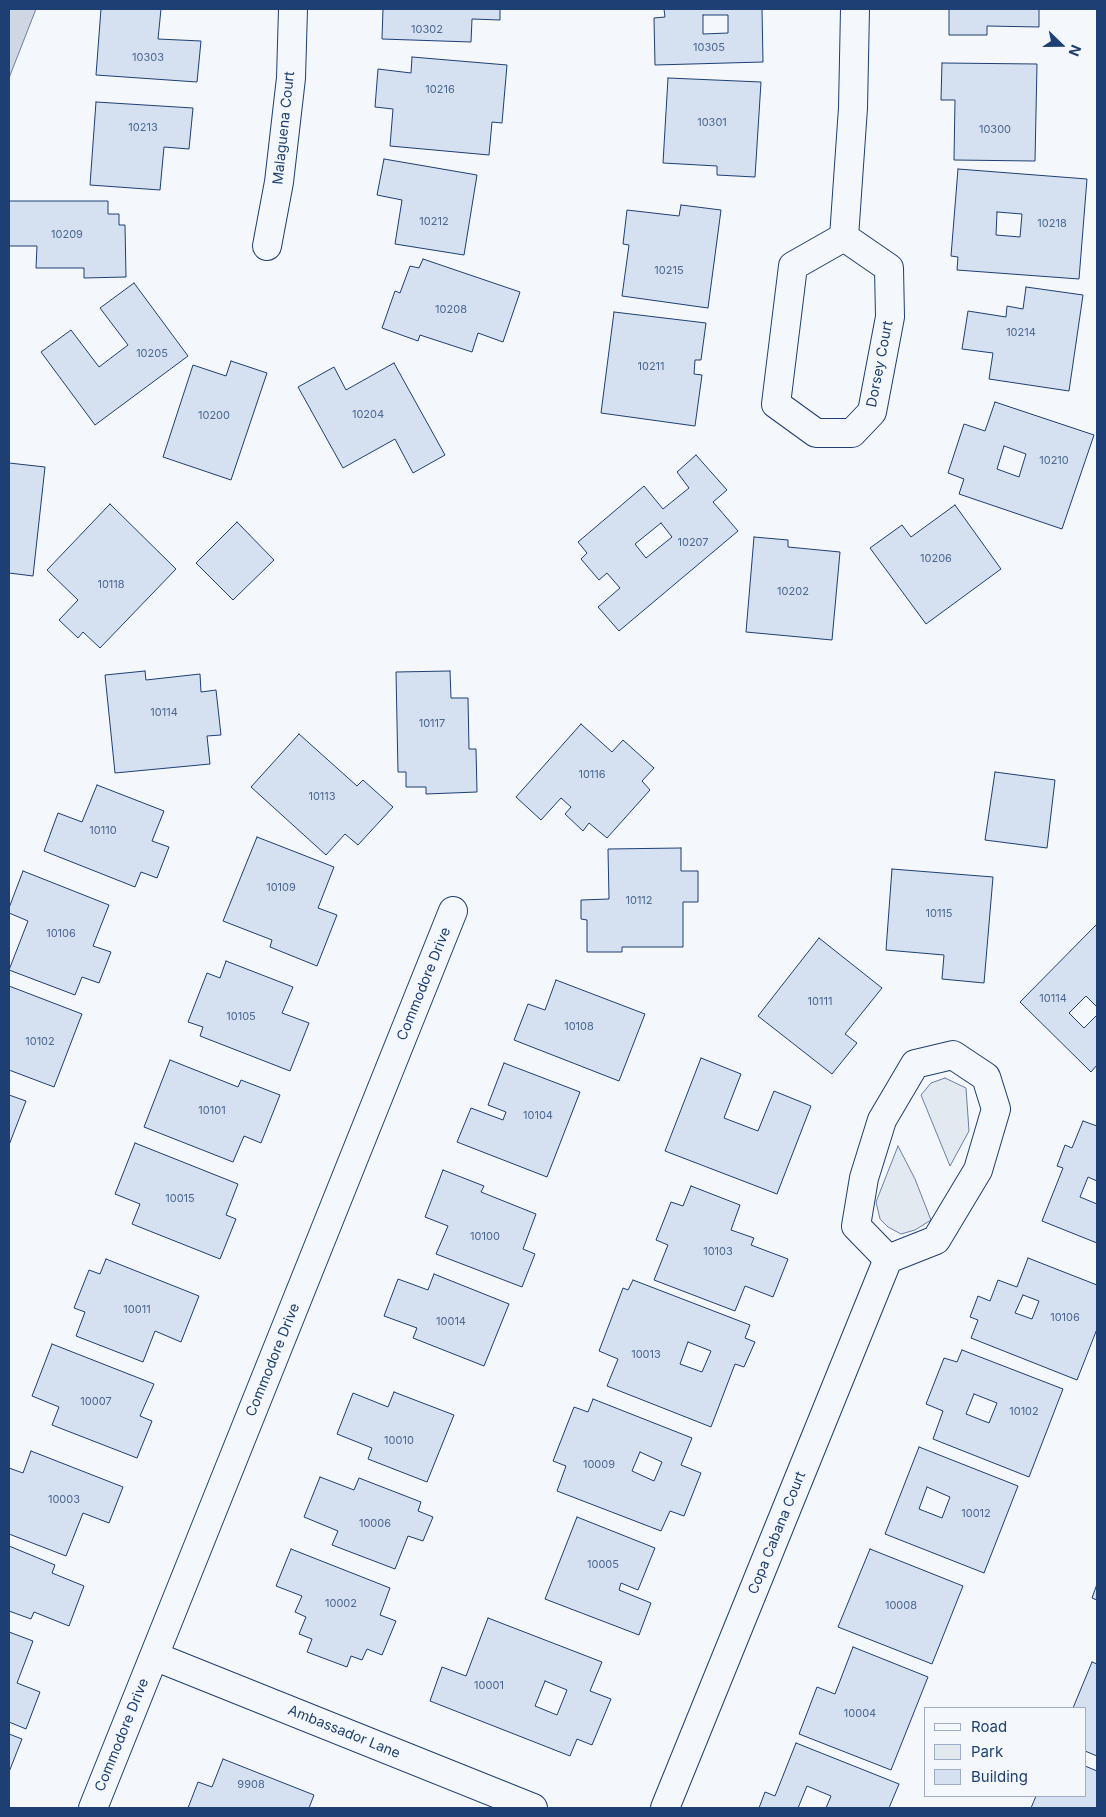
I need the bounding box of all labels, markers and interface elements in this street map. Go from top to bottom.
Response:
north arrow [1036,20,1086,70]
house number: 10302 [411,23,443,37]
house number: 10305 [693,41,725,55]
text: N [1065,43,1085,59]
house number: 10303 [132,51,164,65]
street label: Malaguena Court [270,71,298,185]
house number: 10216 [425,83,455,97]
house number: 10301 [697,116,727,130]
house number: 10213 [128,121,158,135]
house number: 10300 [979,123,1011,137]
house number: 10212 [419,215,449,229]
house number: 10218 [1037,217,1067,231]
house number: 10209 [51,228,83,242]
house number: 10215 [654,264,684,278]
house number: 10208 [435,303,467,317]
street label: Dorsey Court [863,319,897,409]
house number: 10214 [1006,326,1036,340]
house number: 10205 [136,347,168,361]
house number: 10211 [637,360,665,374]
house number: 10204 [352,408,384,422]
house number: 10200 [198,409,230,423]
house number: 10210 [1039,454,1069,468]
house number: 10207 [677,536,709,550]
house number: 10206 [920,552,952,566]
house number: 10118 [97,578,125,592]
house number: 10202 [777,585,809,599]
house number: 10114 [150,706,178,720]
house number: 10117 [419,717,445,731]
house number: 10116 [578,768,606,782]
house number: 10113 [308,790,336,804]
house number: 10110 [89,824,117,838]
house number: 10109 [266,881,296,895]
house number: 10112 [625,894,653,908]
house number: 10115 [925,907,953,921]
street label: Commodore Drive [394,925,454,1043]
house number: 10106 [46,927,76,941]
house number: 10114 [1039,992,1067,1006]
house number: 10111 [808,995,832,1009]
house number: 10105 [226,1010,256,1024]
house number: 10108 [564,1020,594,1034]
house number: 10102 [25,1035,55,1049]
house number: 10101 [198,1104,226,1118]
house number: 10104 [523,1109,553,1123]
house number: 10015 [165,1192,195,1206]
house number: 10100 [470,1230,500,1244]
house number: 10103 [703,1245,733,1259]
street label: Commodore Drive [243,1301,303,1419]
house number: 10011 [123,1303,151,1317]
house number: 10106 [1050,1311,1080,1325]
house number: 10014 [436,1315,466,1329]
house number: 10013 [631,1348,661,1362]
house number: 10007 [80,1395,112,1409]
house number: 10102 [1009,1405,1039,1419]
house number: 10010 [384,1434,414,1448]
house number: 10009 [583,1458,615,1472]
street label: Copa Cabana Court [745,1469,809,1597]
house number: 10003 [48,1493,80,1507]
house number: 10012 [961,1507,991,1521]
house number: 10006 [359,1517,391,1531]
house number: 10005 [587,1558,619,1572]
house number: 10002 [325,1597,357,1611]
house number: 10008 [885,1599,917,1613]
street label: Commodore Drive [92,1676,152,1794]
house number: 10001 [474,1679,504,1693]
street label: Ambassador Lane [285,1702,403,1762]
house number: 10004 [844,1707,876,1721]
legend [924,1707,1086,1797]
text: Road [971,1717,1007,1736]
text: Park [971,1742,1003,1761]
text: Building [971,1767,1028,1786]
house number: 9908 [237,1778,265,1792]

